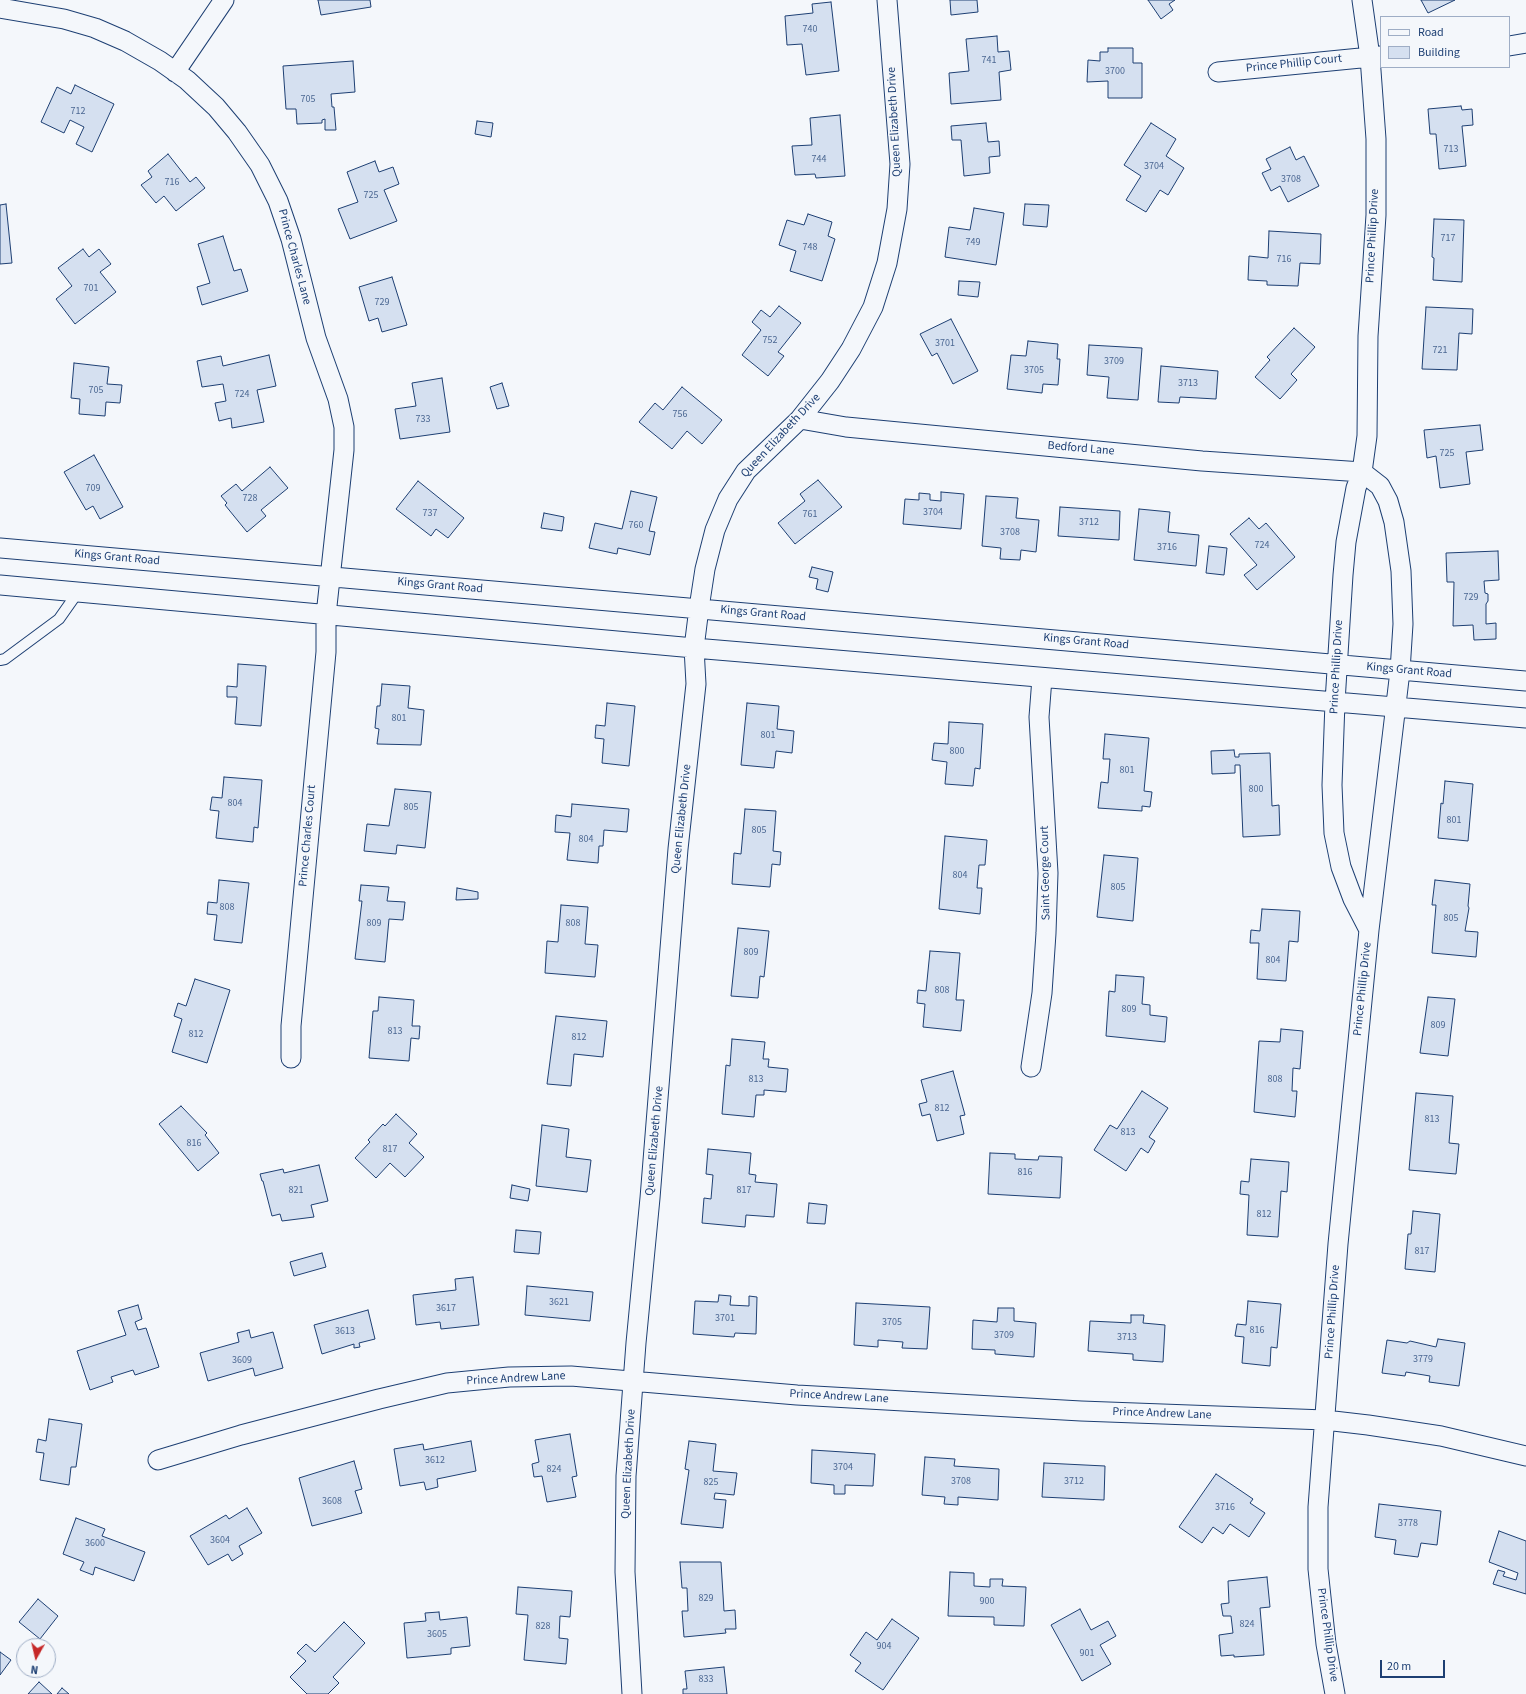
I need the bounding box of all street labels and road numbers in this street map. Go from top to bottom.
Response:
street label: Prince Phillip Court [1245,52,1343,76]
street label: Queen Elizabeth Drive [885,67,905,177]
street label: Prince Phillip Drive [1363,188,1383,284]
street label: Prince Charles Lane [274,208,314,306]
street label: Queen Elizabeth Drive [738,391,824,481]
street label: Bedford Lane [1047,439,1115,459]
street label: Kings Grant Road [74,547,160,569]
street label: Kings Grant Road [397,575,483,597]
street label: Kings Grant Road [720,603,806,625]
street label: Prince Phillip Drive [1327,619,1347,715]
street label: Kings Grant Road [1043,631,1129,653]
street label: Kings Grant Road [1366,660,1452,682]
street label: Queen Elizabeth Drive [669,764,695,874]
street label: Prince Charles Court [296,784,320,888]
street label: Saint George Court [1038,826,1054,920]
street label: Prince Phillip Drive [1351,941,1375,1037]
street label: Queen Elizabeth Drive [643,1086,667,1196]
street label: Prince Phillip Drive [1323,1264,1343,1360]
street label: Prince Andrew Lane [466,1369,566,1389]
street label: Prince Andrew Lane [789,1387,889,1407]
street label: Prince Andrew Lane [1112,1405,1212,1423]
street label: Queen Elizabeth Drive [619,1409,639,1519]
street label: Prince Phillip Drive [1313,1587,1341,1683]

